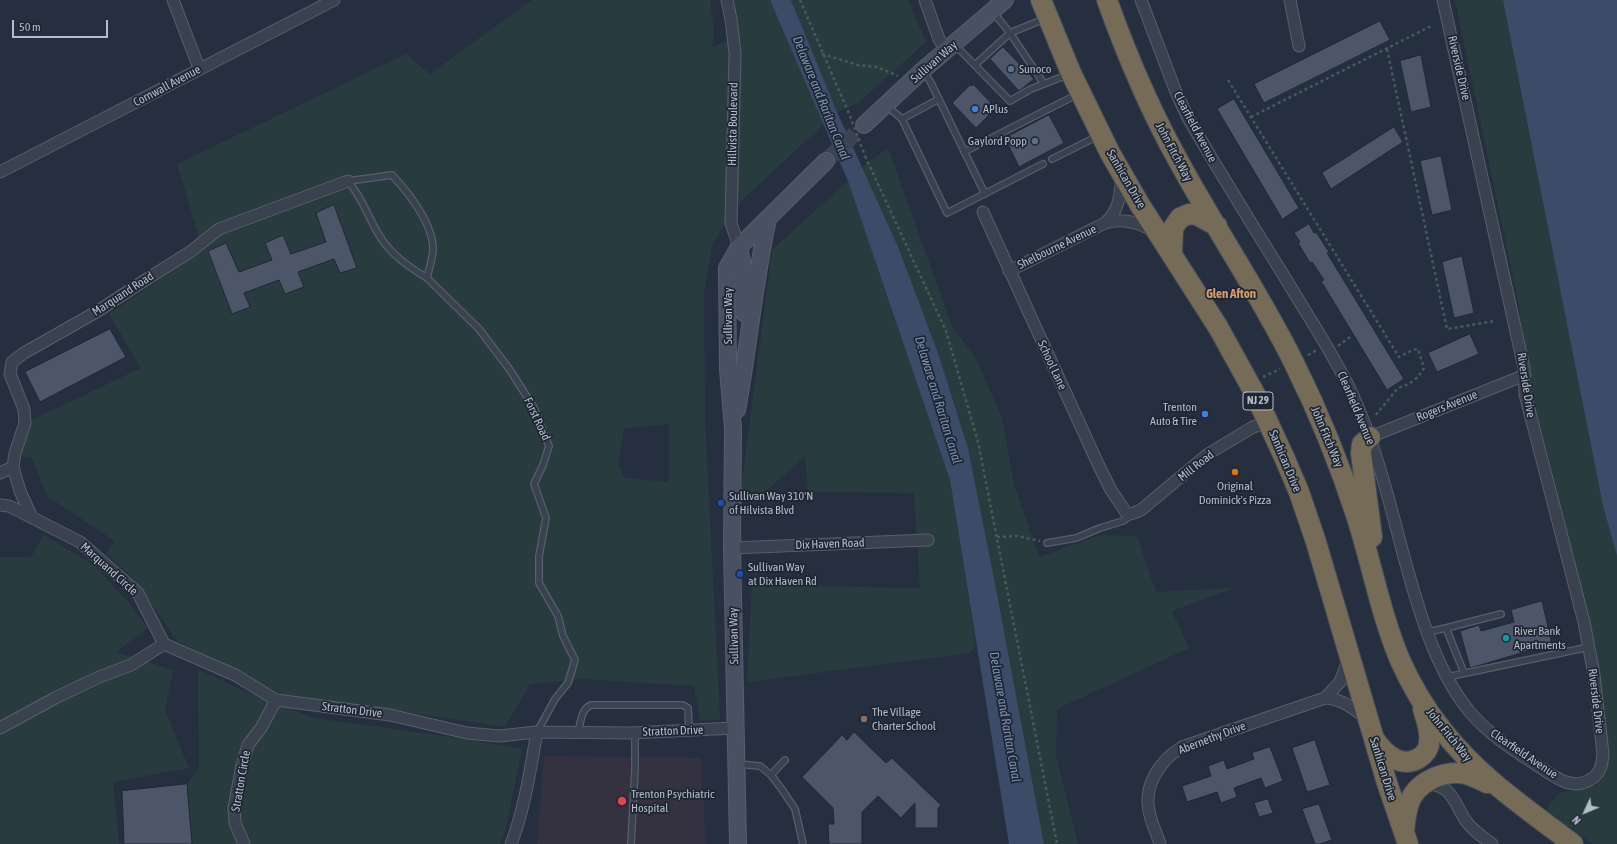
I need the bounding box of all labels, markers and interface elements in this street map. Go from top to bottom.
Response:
scale bar [14,12,110,38]
text: 50 m [19,20,41,34]
water label: Delaware and Raritan Canal [789,34,853,162]
street label: Riverside Drive [1445,34,1473,102]
street label: Sullivan Way [908,38,960,86]
street label: Cornwall Avenue [131,62,203,110]
place label: Sunoco [1019,62,1051,76]
marker: Sunoco [1006,64,1016,74]
street label: Hillvista Boulevard [725,82,741,166]
street label: Clearfield Avenue [1170,89,1220,165]
place label: APlus [983,102,1008,116]
marker: APlus [970,104,980,114]
street label: John Fitch Way [1153,120,1195,184]
place label: Gaylord Popp [968,134,1027,148]
marker: Gaylord Popp [1030,136,1040,146]
street label: Sanhican Drive [1103,147,1149,211]
street label: Shelbourne Avenue [1015,222,1099,272]
street label: Marquand Road [90,269,156,319]
district label: Glen Afton [1206,286,1256,302]
street label: Sullivan Way [721,288,735,344]
water label: Delaware and Raritan Canal [911,334,965,466]
street label: School Lane [1034,338,1070,392]
street label: Riverside Drive [1514,351,1538,419]
street label: Clearfield Avenue [1334,369,1378,447]
street label: Rogers Avenue [1414,387,1480,425]
road number: NJ 29 [1243,392,1273,410]
street label: Forst Road [521,395,553,443]
place label: Trenton Auto & Tire [1150,400,1197,428]
street label: John Fitch Way [1308,405,1346,469]
marker: Trenton Auto & Tire [1200,409,1210,419]
street label: Sanhican Drive [1266,428,1304,494]
street label: Mill Road [1175,447,1217,485]
marker: Original Dominick's Pizza [1230,467,1240,477]
place label: Original Dominick's Pizza [1199,479,1271,507]
place label: Sullivan Way 310'N of Hilvista Blvd [729,489,813,517]
marker: Sullivan Way 310'N of Hilvista Blvd [716,498,726,508]
street label: Dix Haven Road [795,536,865,552]
street label: Marquand Circle [77,540,141,598]
place label: Sullivan Way at Dix Haven Rd [748,560,817,588]
marker: Sullivan Way at Dix Haven Rd [735,569,745,579]
street label: Sullivan Way [726,608,742,664]
place label: River Bank Apartments [1514,624,1566,652]
marker: River Bank Apartments [1501,633,1511,643]
water label: Delaware and Raritan Canal [986,650,1024,784]
street label: Riverside Drive [1585,668,1607,734]
street label: Stratton Drive [321,699,383,721]
place label: The Village Charter School [872,705,936,733]
street label: John Fitch Way [1423,705,1475,765]
marker: The Village Charter School [859,714,869,724]
street label: Abernethy Drive [1176,719,1248,757]
street label: Stratton Drive [642,723,704,739]
street label: Clearfield Avenue [1488,726,1560,782]
street label: Sanhican Drive [1366,735,1400,803]
street label: Stratton Circle [229,749,253,813]
place label: Trenton Psychiatric Hospital [631,787,715,815]
north arrow [1565,792,1605,832]
marker: Trenton Psychiatric Hospital [616,795,628,807]
text: N [1570,814,1583,827]

